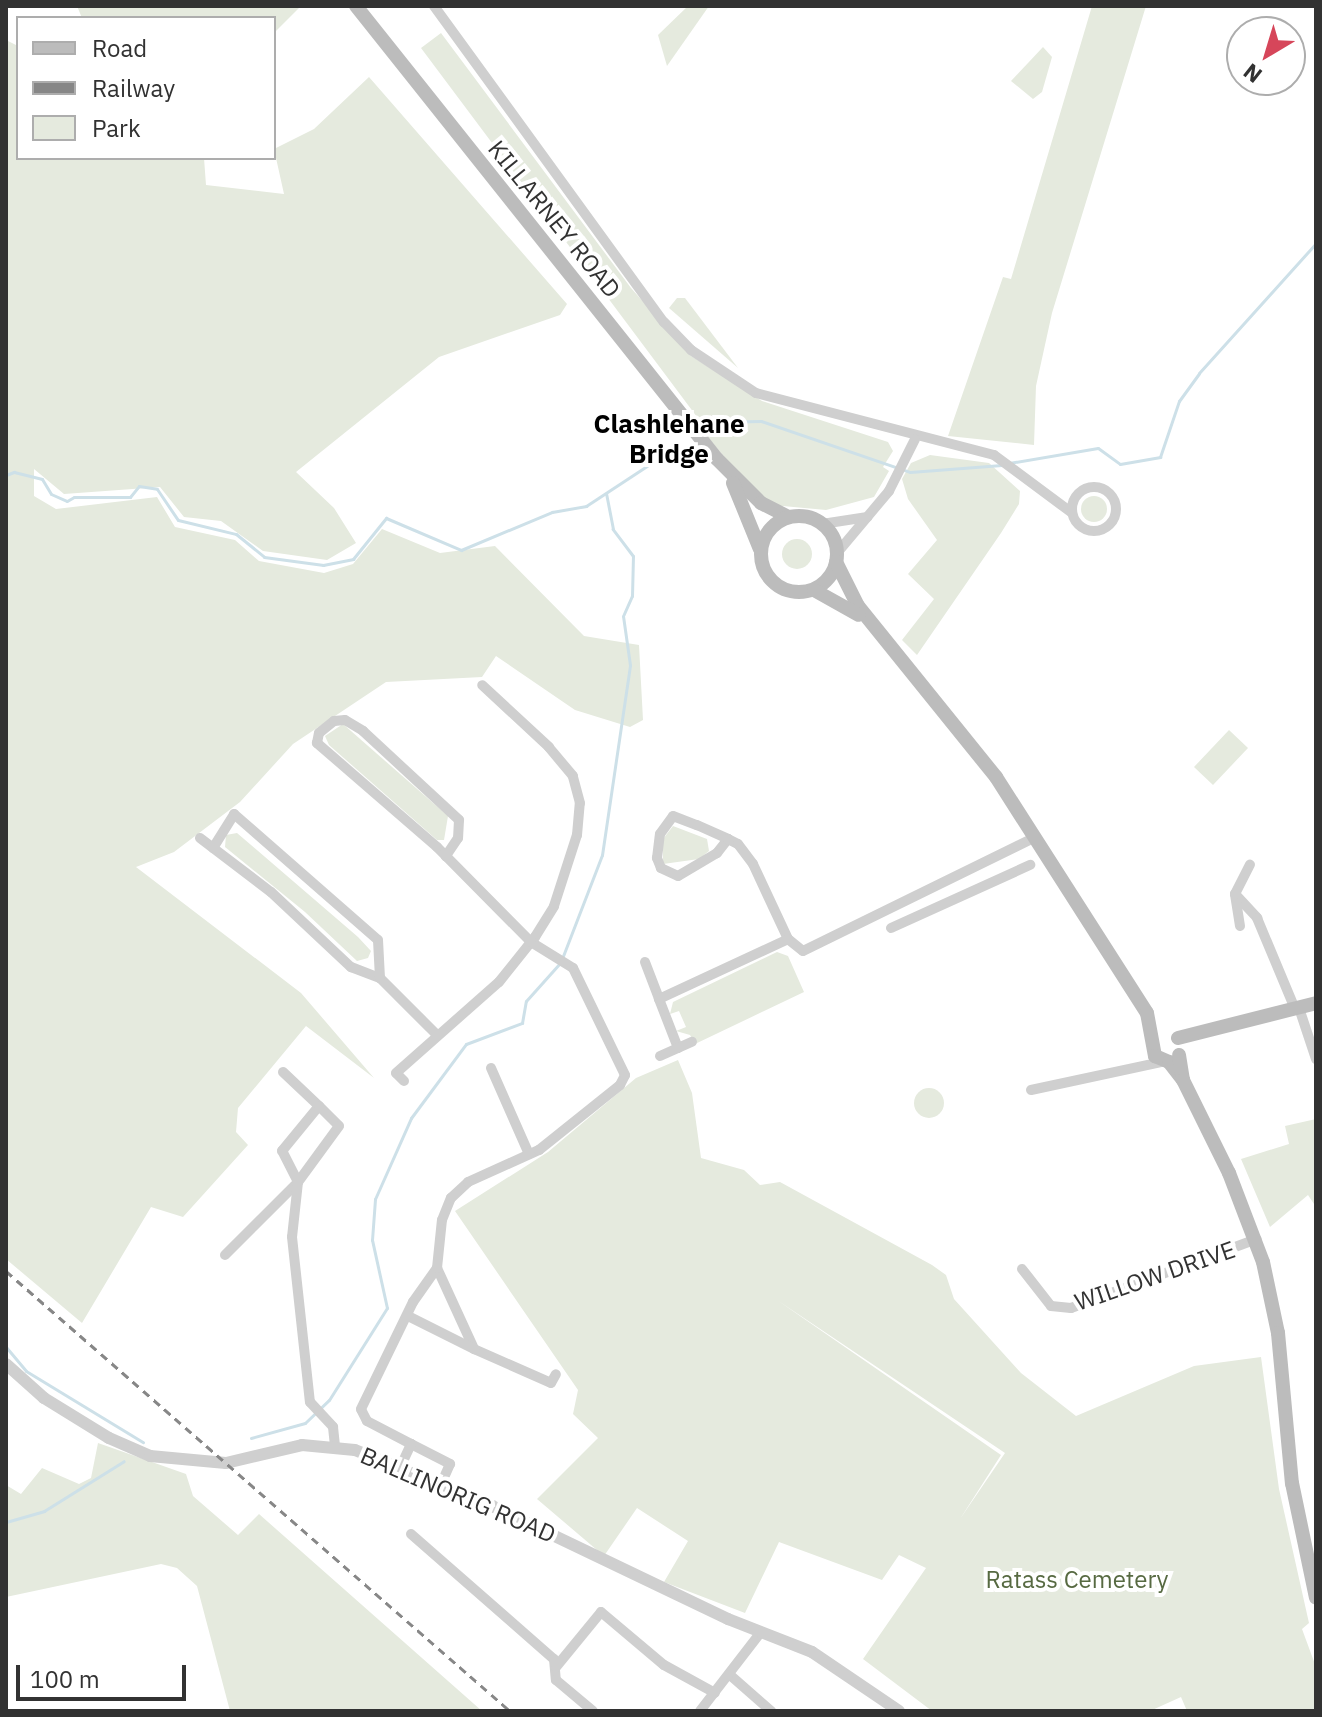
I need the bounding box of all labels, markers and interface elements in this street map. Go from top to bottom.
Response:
legend [16,16,276,160]
north arrow [1226,16,1306,96]
text: Road [92,32,147,64]
text: N [1237,57,1267,90]
text: Railway [92,72,175,104]
text: Park [92,112,141,144]
street label: KILLARNEY ROAD [482,135,626,303]
district label: Clashlehane Bridge [593,408,745,470]
street label: WILLOW DRIVE [1071,1235,1239,1317]
street label: BALLINORIG ROAD [356,1441,560,1549]
park label: Ratass Cemetery [986,1566,1168,1594]
scale bar [20,1649,190,1699]
text: 100 m [30,1663,100,1695]

